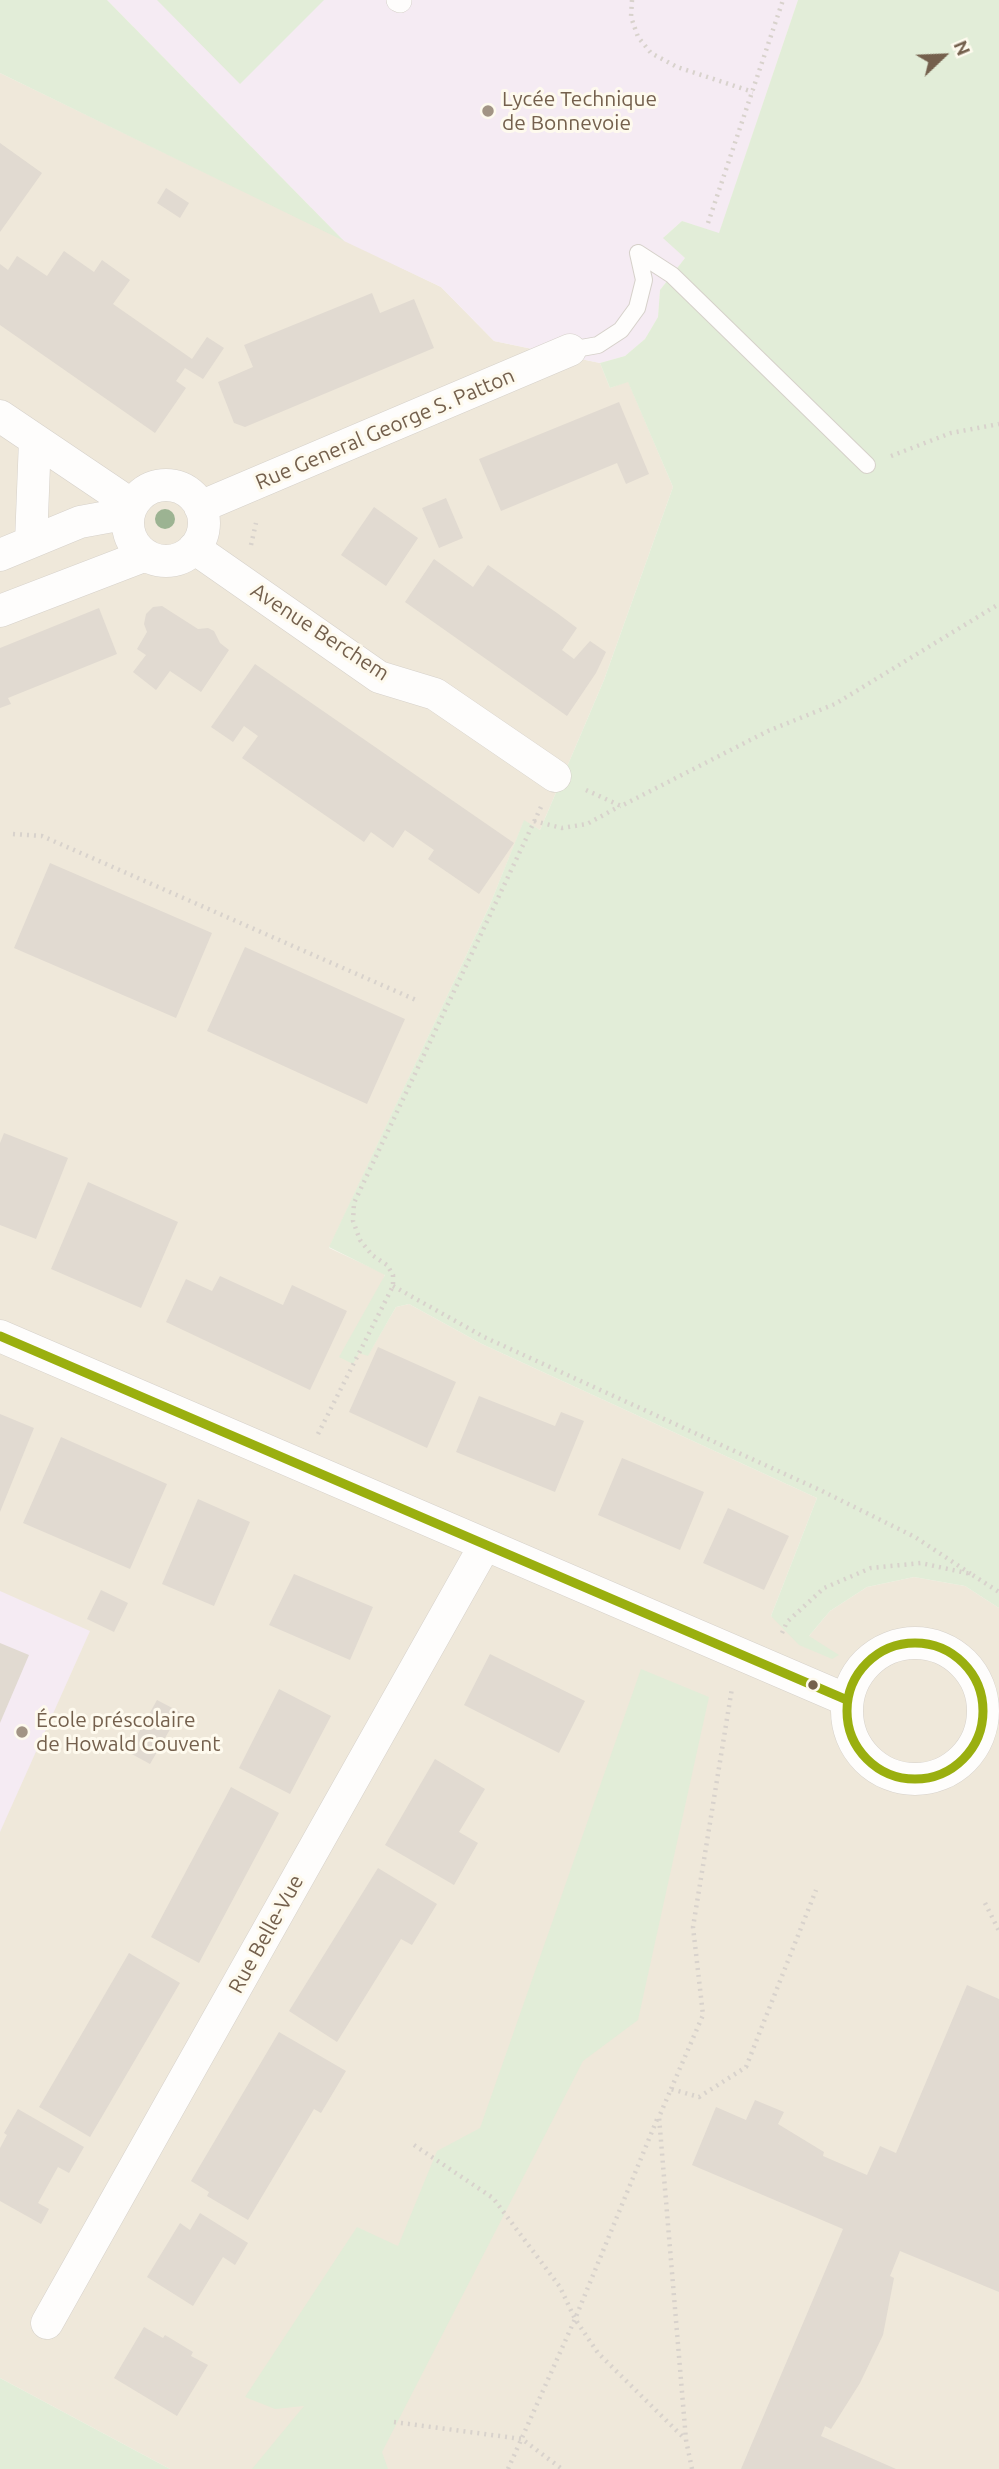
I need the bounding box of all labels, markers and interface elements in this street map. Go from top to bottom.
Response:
north arrow [908,21,978,91]
text: N [949,37,975,59]
place label: Lycée Technique de Bonnevoie [502,86,657,136]
marker: Lycée Technique de Bonnevoie [480,103,496,119]
street label: Rue General George S. Patton [252,363,518,495]
street label: Avenue Berchem [246,578,394,686]
unlabelled marker [806,1678,820,1692]
place label: École préscolaire de Howald Couvent [36,1707,220,1757]
marker: École préscolaire de Howald Couvent [14,1724,30,1740]
street label: Rue Belle-Vue [223,1870,309,1998]

